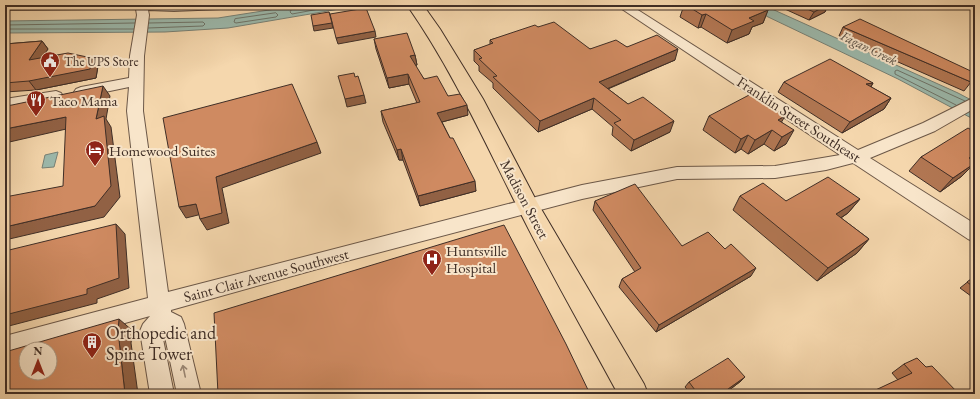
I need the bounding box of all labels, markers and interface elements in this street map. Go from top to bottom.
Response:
water label: Fagan Creek [837,27,900,69]
public building icon: The UPS Store [39,50,61,78]
place label: The UPS Store [64,53,138,70]
street label: Franklin Street Southeast [733,72,865,166]
restaurant icon: Taco Mama [25,89,47,117]
place label: Taco Mama [50,91,118,110]
hotel icon: Homewood Suites [84,139,106,167]
place label: Homewood Suites [109,141,216,160]
street label: Madison Street [496,156,554,242]
place label: Huntsville Hospital [446,241,507,277]
street label: Saint Clair Avenue Southwest [181,244,351,306]
hospital icon: Huntsville Hospital [421,248,443,276]
place label: Orthopedic and Spine Tower [106,321,217,365]
building icon: Orthopedic and Spine Tower [81,331,103,359]
north arrow [18,341,58,381]
text: N [34,344,43,358]
one-way arrow [179,365,187,378]

